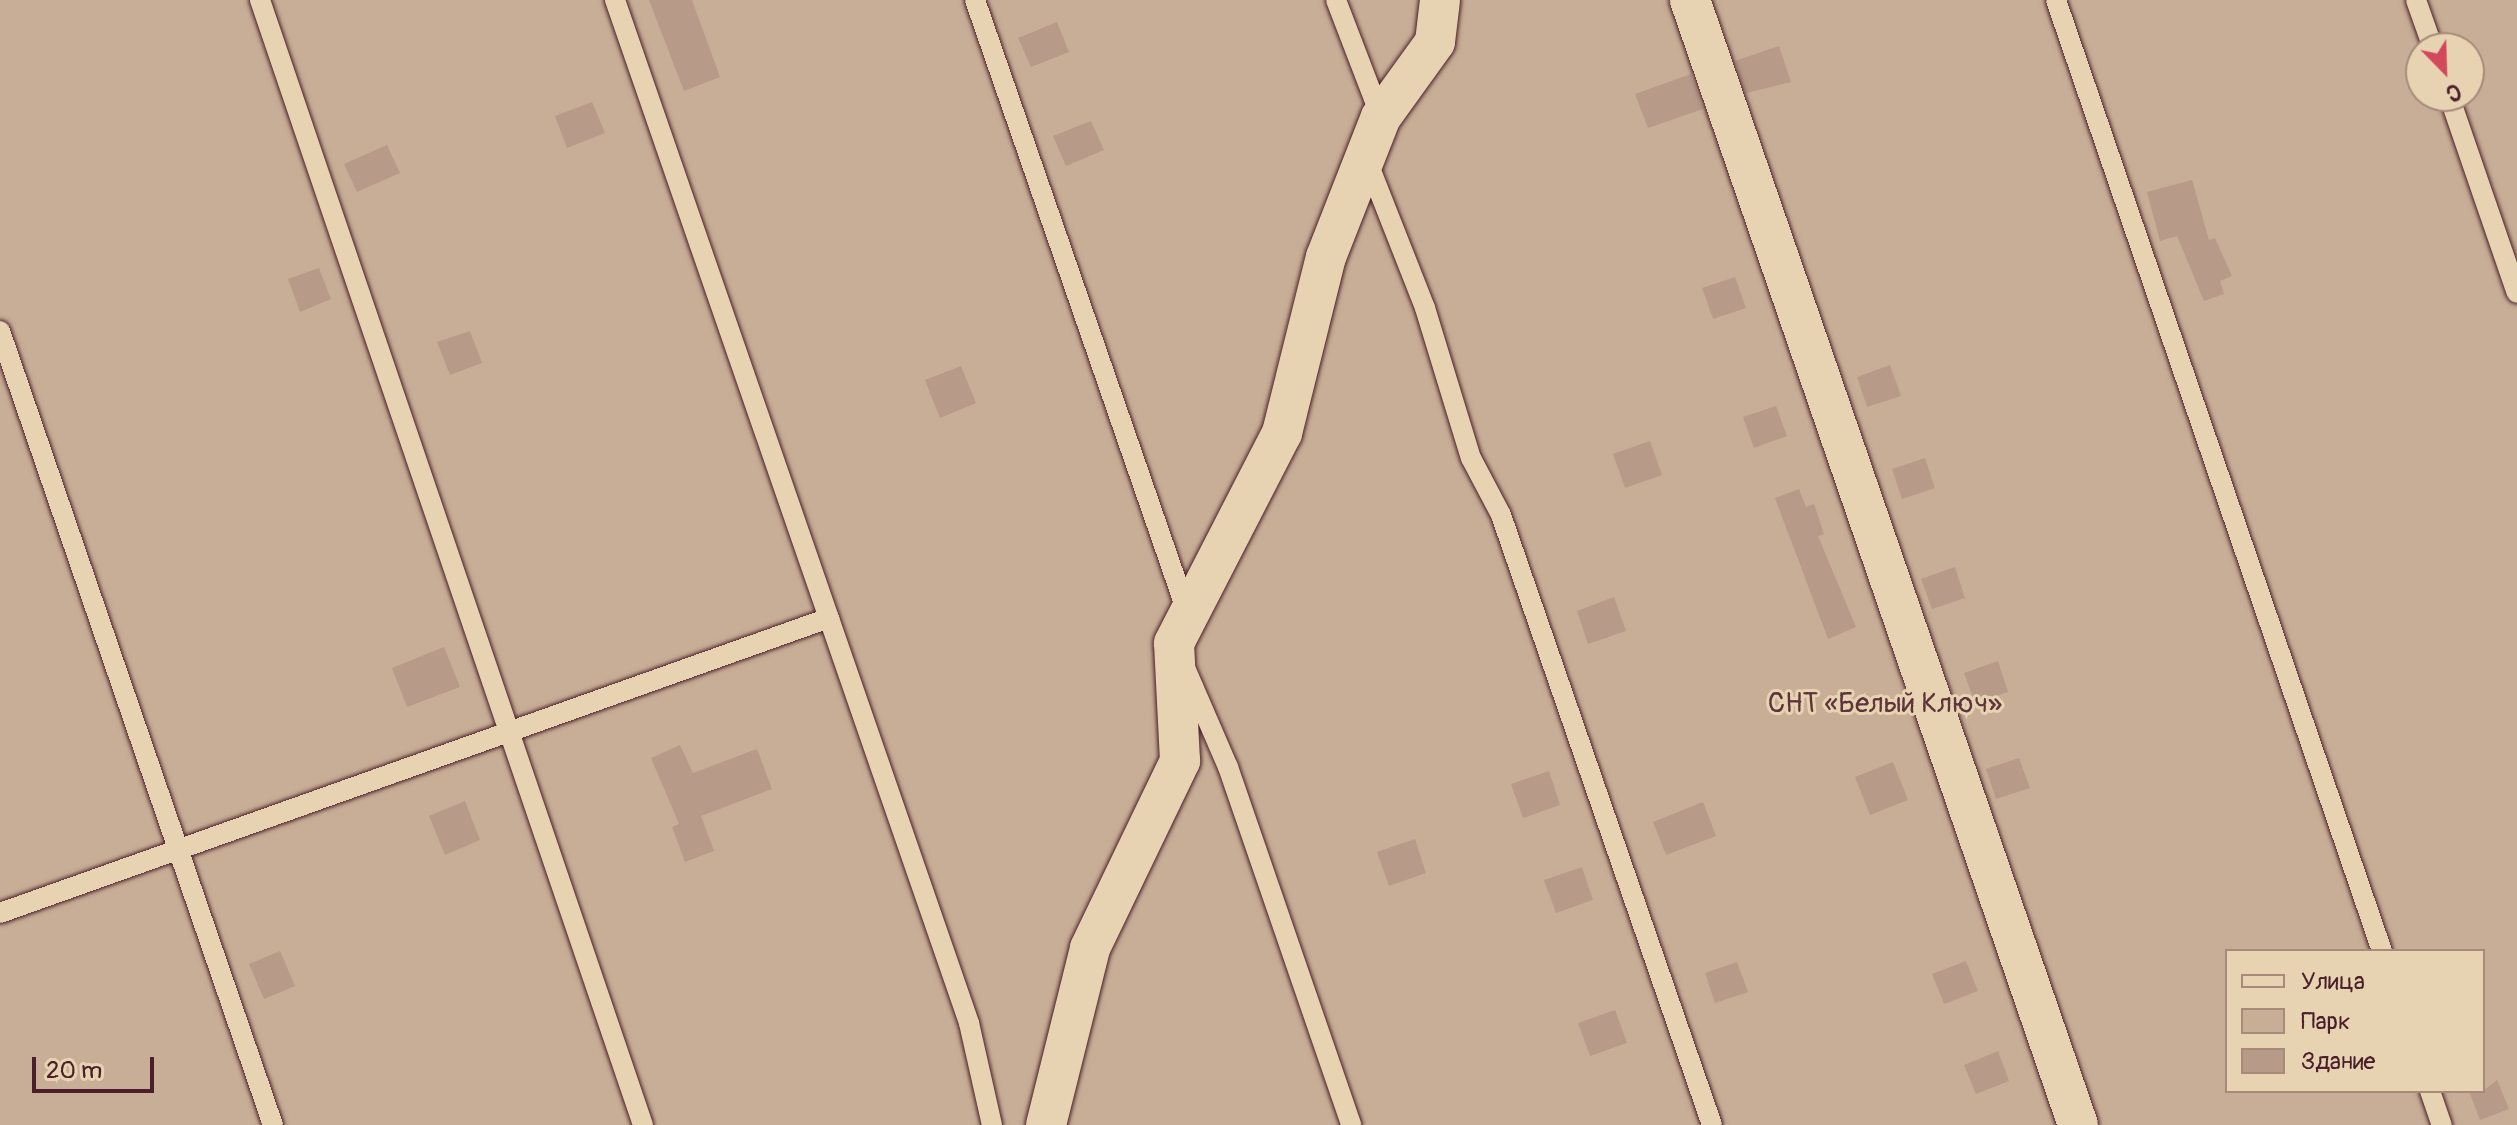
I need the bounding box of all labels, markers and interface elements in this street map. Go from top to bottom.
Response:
north arrow [2405,32,2485,112]
text: С [2442,77,2465,108]
park label: СНТ «Белый Ключ» [1768,687,2002,721]
legend [2225,949,2485,1093]
text: Улица [2301,967,2365,996]
text: Парк [2301,1007,2350,1036]
scale bar [36,1041,158,1091]
text: Здание [2301,1047,2375,1076]
text: 20 m [46,1056,102,1085]

